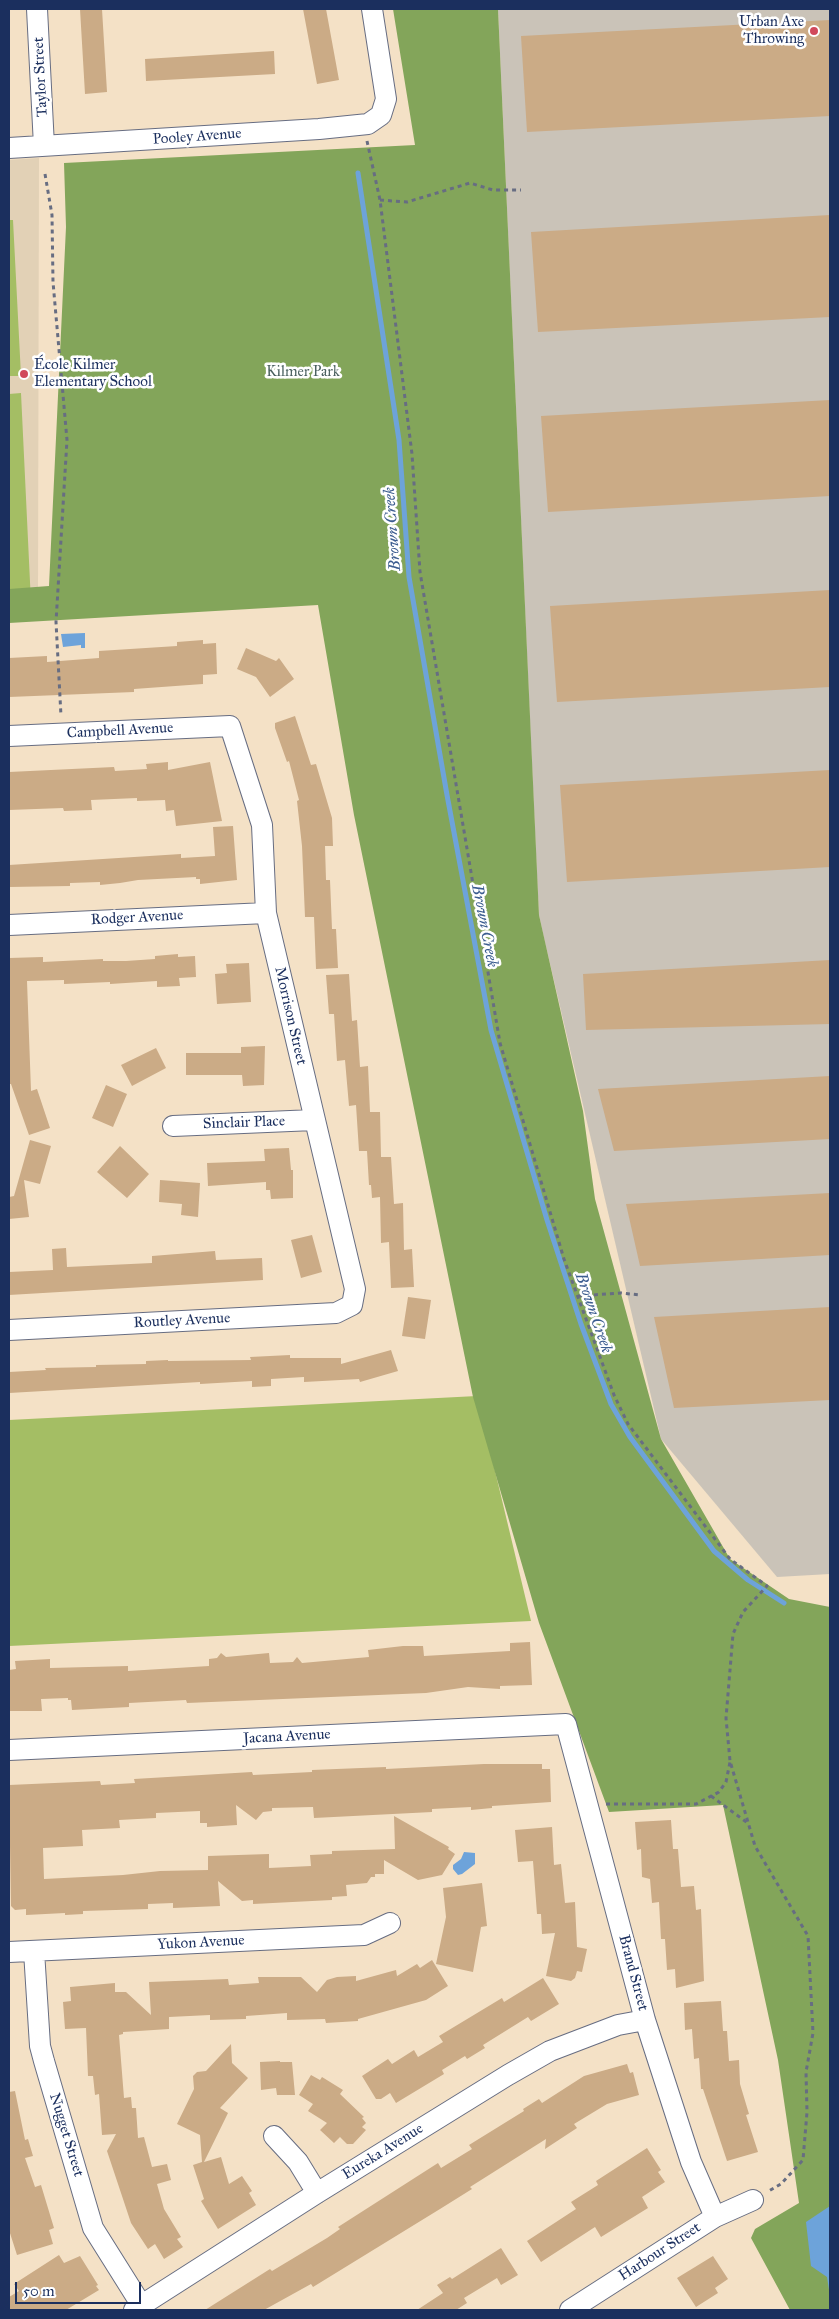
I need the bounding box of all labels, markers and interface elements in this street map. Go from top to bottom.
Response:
place label: Urban Axe Throwing [739,13,804,48]
marker: Urban Axe Throwing [808,25,820,37]
street label: Taylor Street [30,36,52,118]
street label: Pooley Avenue [152,125,242,149]
place label: École Kilmer Elementary School [34,356,152,391]
park label: Kilmer Park [266,363,340,381]
marker: École Kilmer Elementary School [18,368,30,380]
water label: Brown Creek [380,486,406,572]
street label: Campbell Avenue [66,719,174,743]
water label: Brown Creek [467,883,501,969]
street label: Rodger Avenue [90,907,184,929]
street label: Morrison Street [270,965,310,1067]
street label: Sinclair Place [203,1113,285,1133]
water label: Brown Creek [570,1270,616,1356]
street label: Routley Avenue [133,1309,231,1333]
street label: Jacana Avenue [243,1726,331,1748]
street label: Yukon Avenue [157,1932,245,1954]
street label: Brand Street [614,1933,652,2013]
street label: Nugget Street [45,2091,87,2179]
street label: Eureka Avenue [339,2120,427,2184]
street label: Harbour Street [616,2219,704,2285]
scale bar [18,2272,144,2304]
text: 50 m [23,2282,55,2300]

